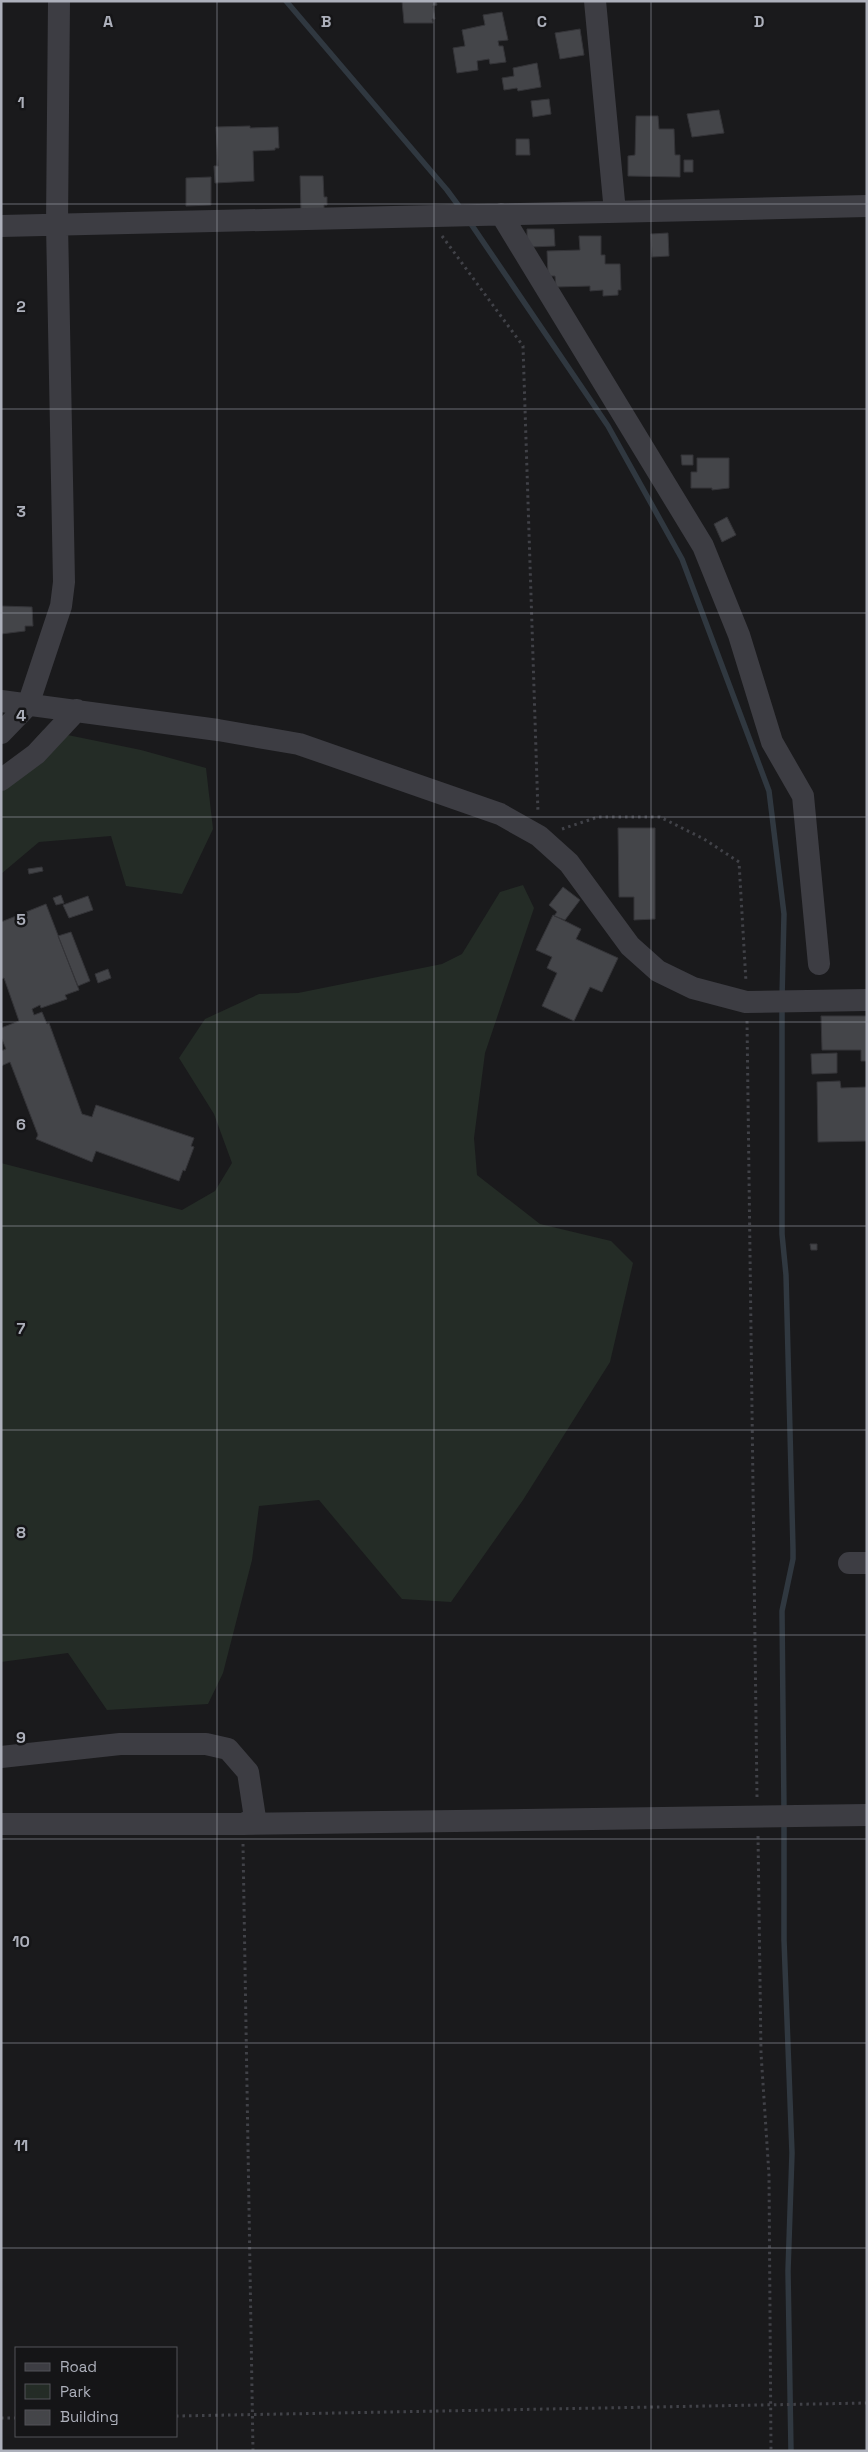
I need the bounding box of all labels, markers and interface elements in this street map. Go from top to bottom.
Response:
text: A [103,11,113,32]
text: B [321,11,331,32]
text: C [537,11,547,32]
text: D [754,11,764,32]
text: 1 [17,92,25,113]
text: 2 [16,296,26,317]
text: 3 [16,501,26,522]
text: 4 [16,705,26,726]
text: 5 [16,909,26,930]
text: 6 [16,1114,26,1135]
text: 7 [17,1318,26,1339]
text: 8 [16,1522,26,1543]
text: 9 [16,1727,26,1748]
text: 10 [12,1931,30,1952]
text: 11 [14,2135,28,2156]
legend [15,2347,178,2437]
text: Road [60,2357,97,2376]
text: Park [60,2382,91,2401]
text: Building [60,2407,119,2426]

